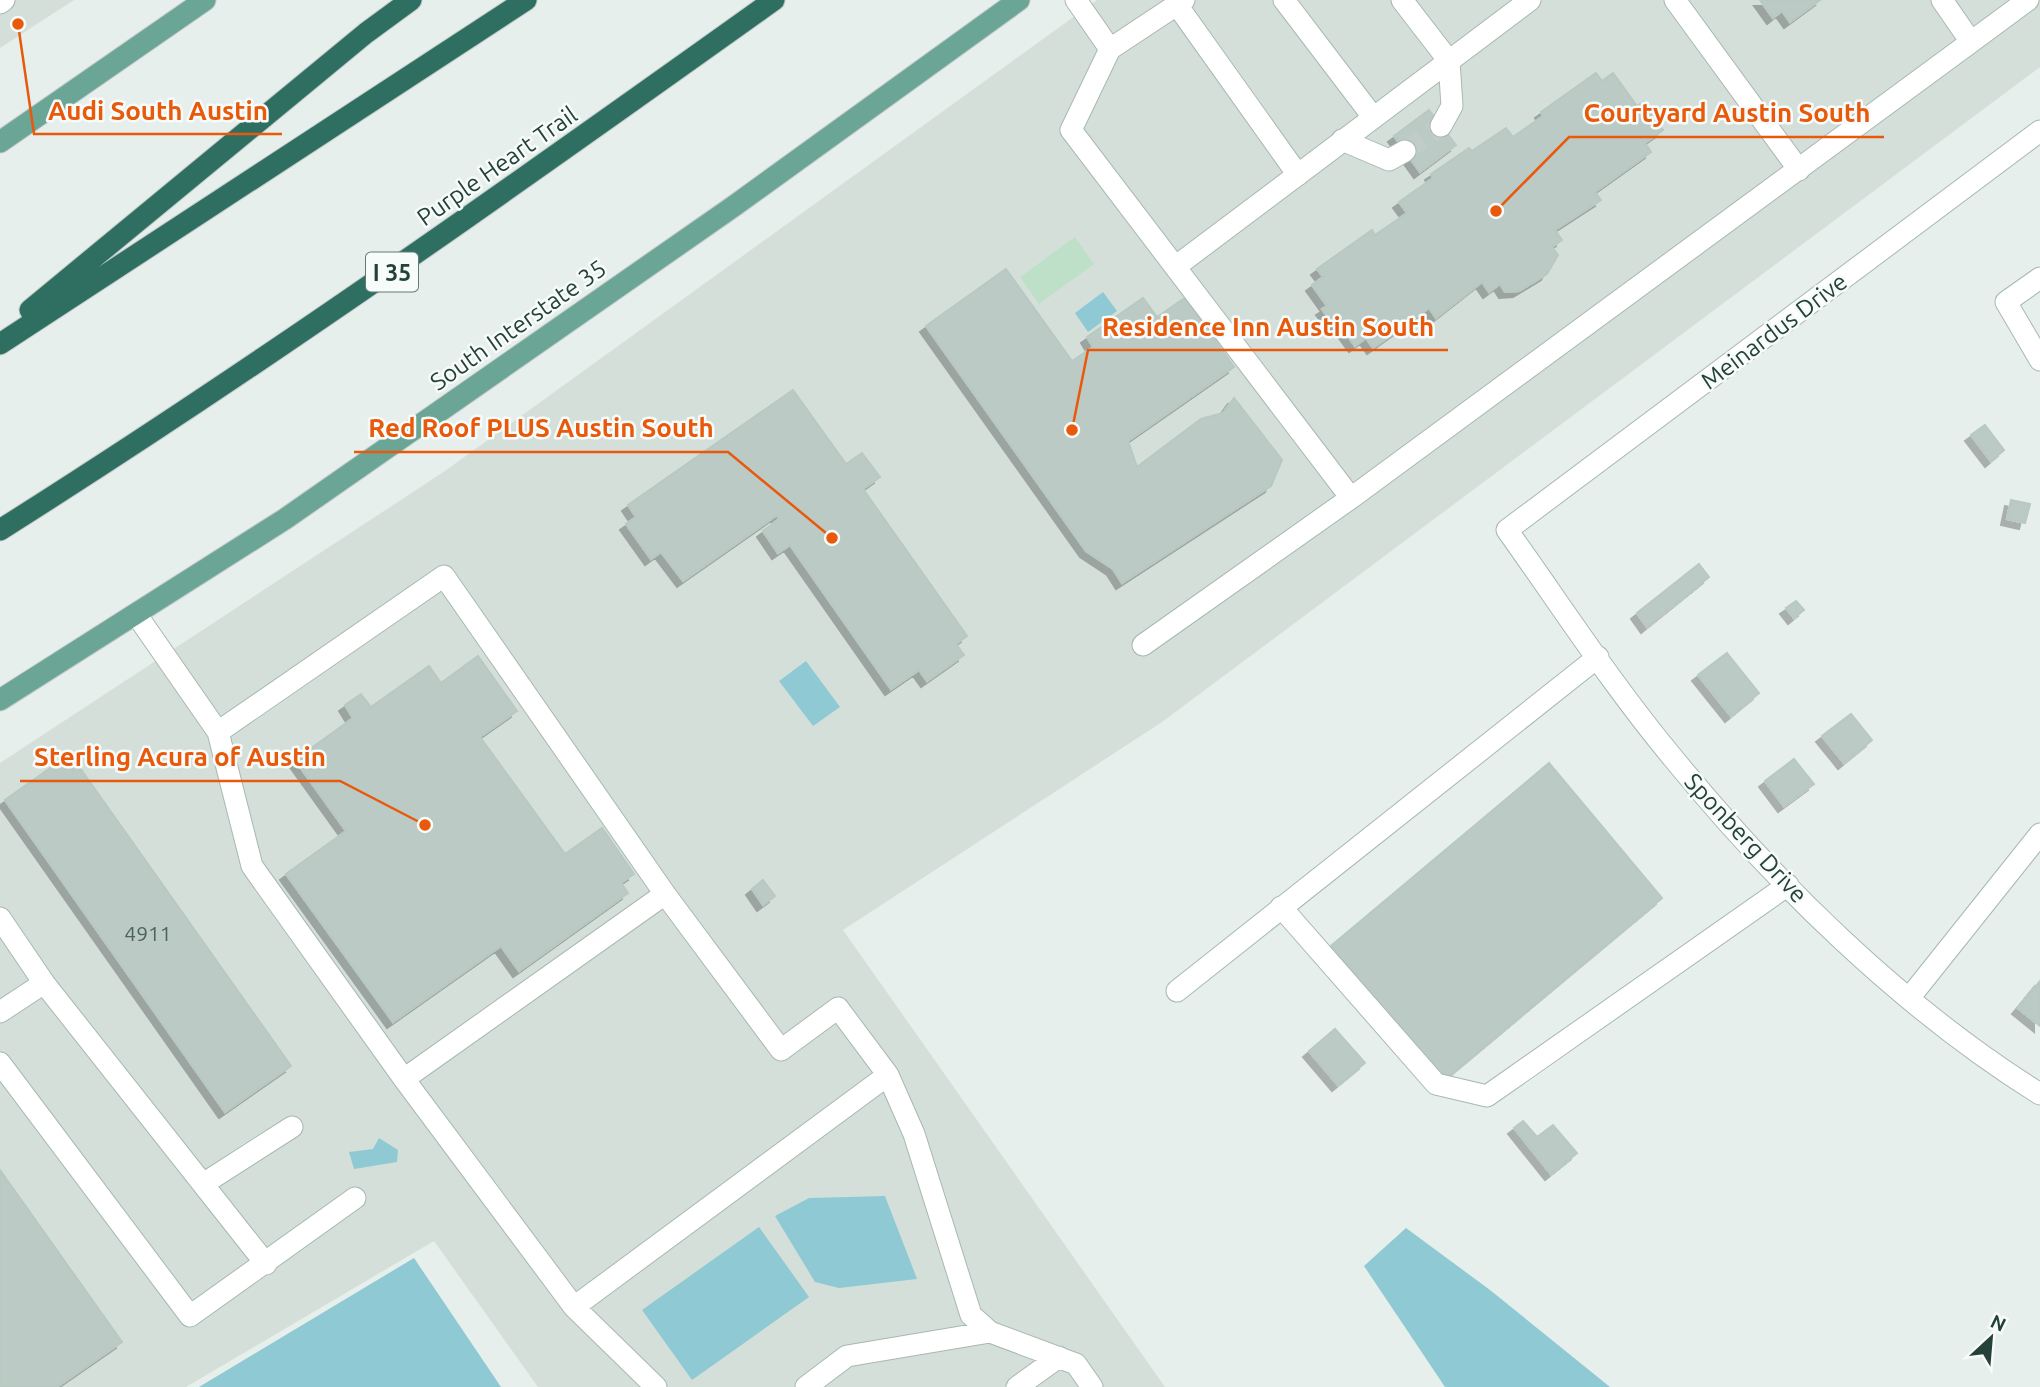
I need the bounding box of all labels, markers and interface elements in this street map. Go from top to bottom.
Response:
callout: Audi South Austin [34,87,282,134]
callout: Courtyard Austin South [1569,90,1884,137]
text: Audi South Austin [48,96,268,125]
text: Courtyard Austin South [1584,98,1870,127]
street label: Purple Heart Trail [412,101,582,231]
road number: I 35 [366,252,418,292]
street label: South Interstate 35 [425,254,611,396]
street label: Meinardus Drive [1696,267,1852,395]
callout: Residence Inn Austin South [1088,303,1448,350]
text: Residence Inn Austin South [1102,312,1434,341]
callout: Red Roof PLUS Austin South [354,405,728,452]
text: Red Roof PLUS Austin South [368,413,714,442]
callout: Sterling Acura of Austin [20,734,340,781]
text: Sterling Acura of Austin [34,742,326,771]
street label: Sponberg Drive [1679,768,1813,908]
house number: 4911 [124,921,172,945]
north arrow [1956,1303,2026,1373]
text: N [1987,1310,2010,1336]

